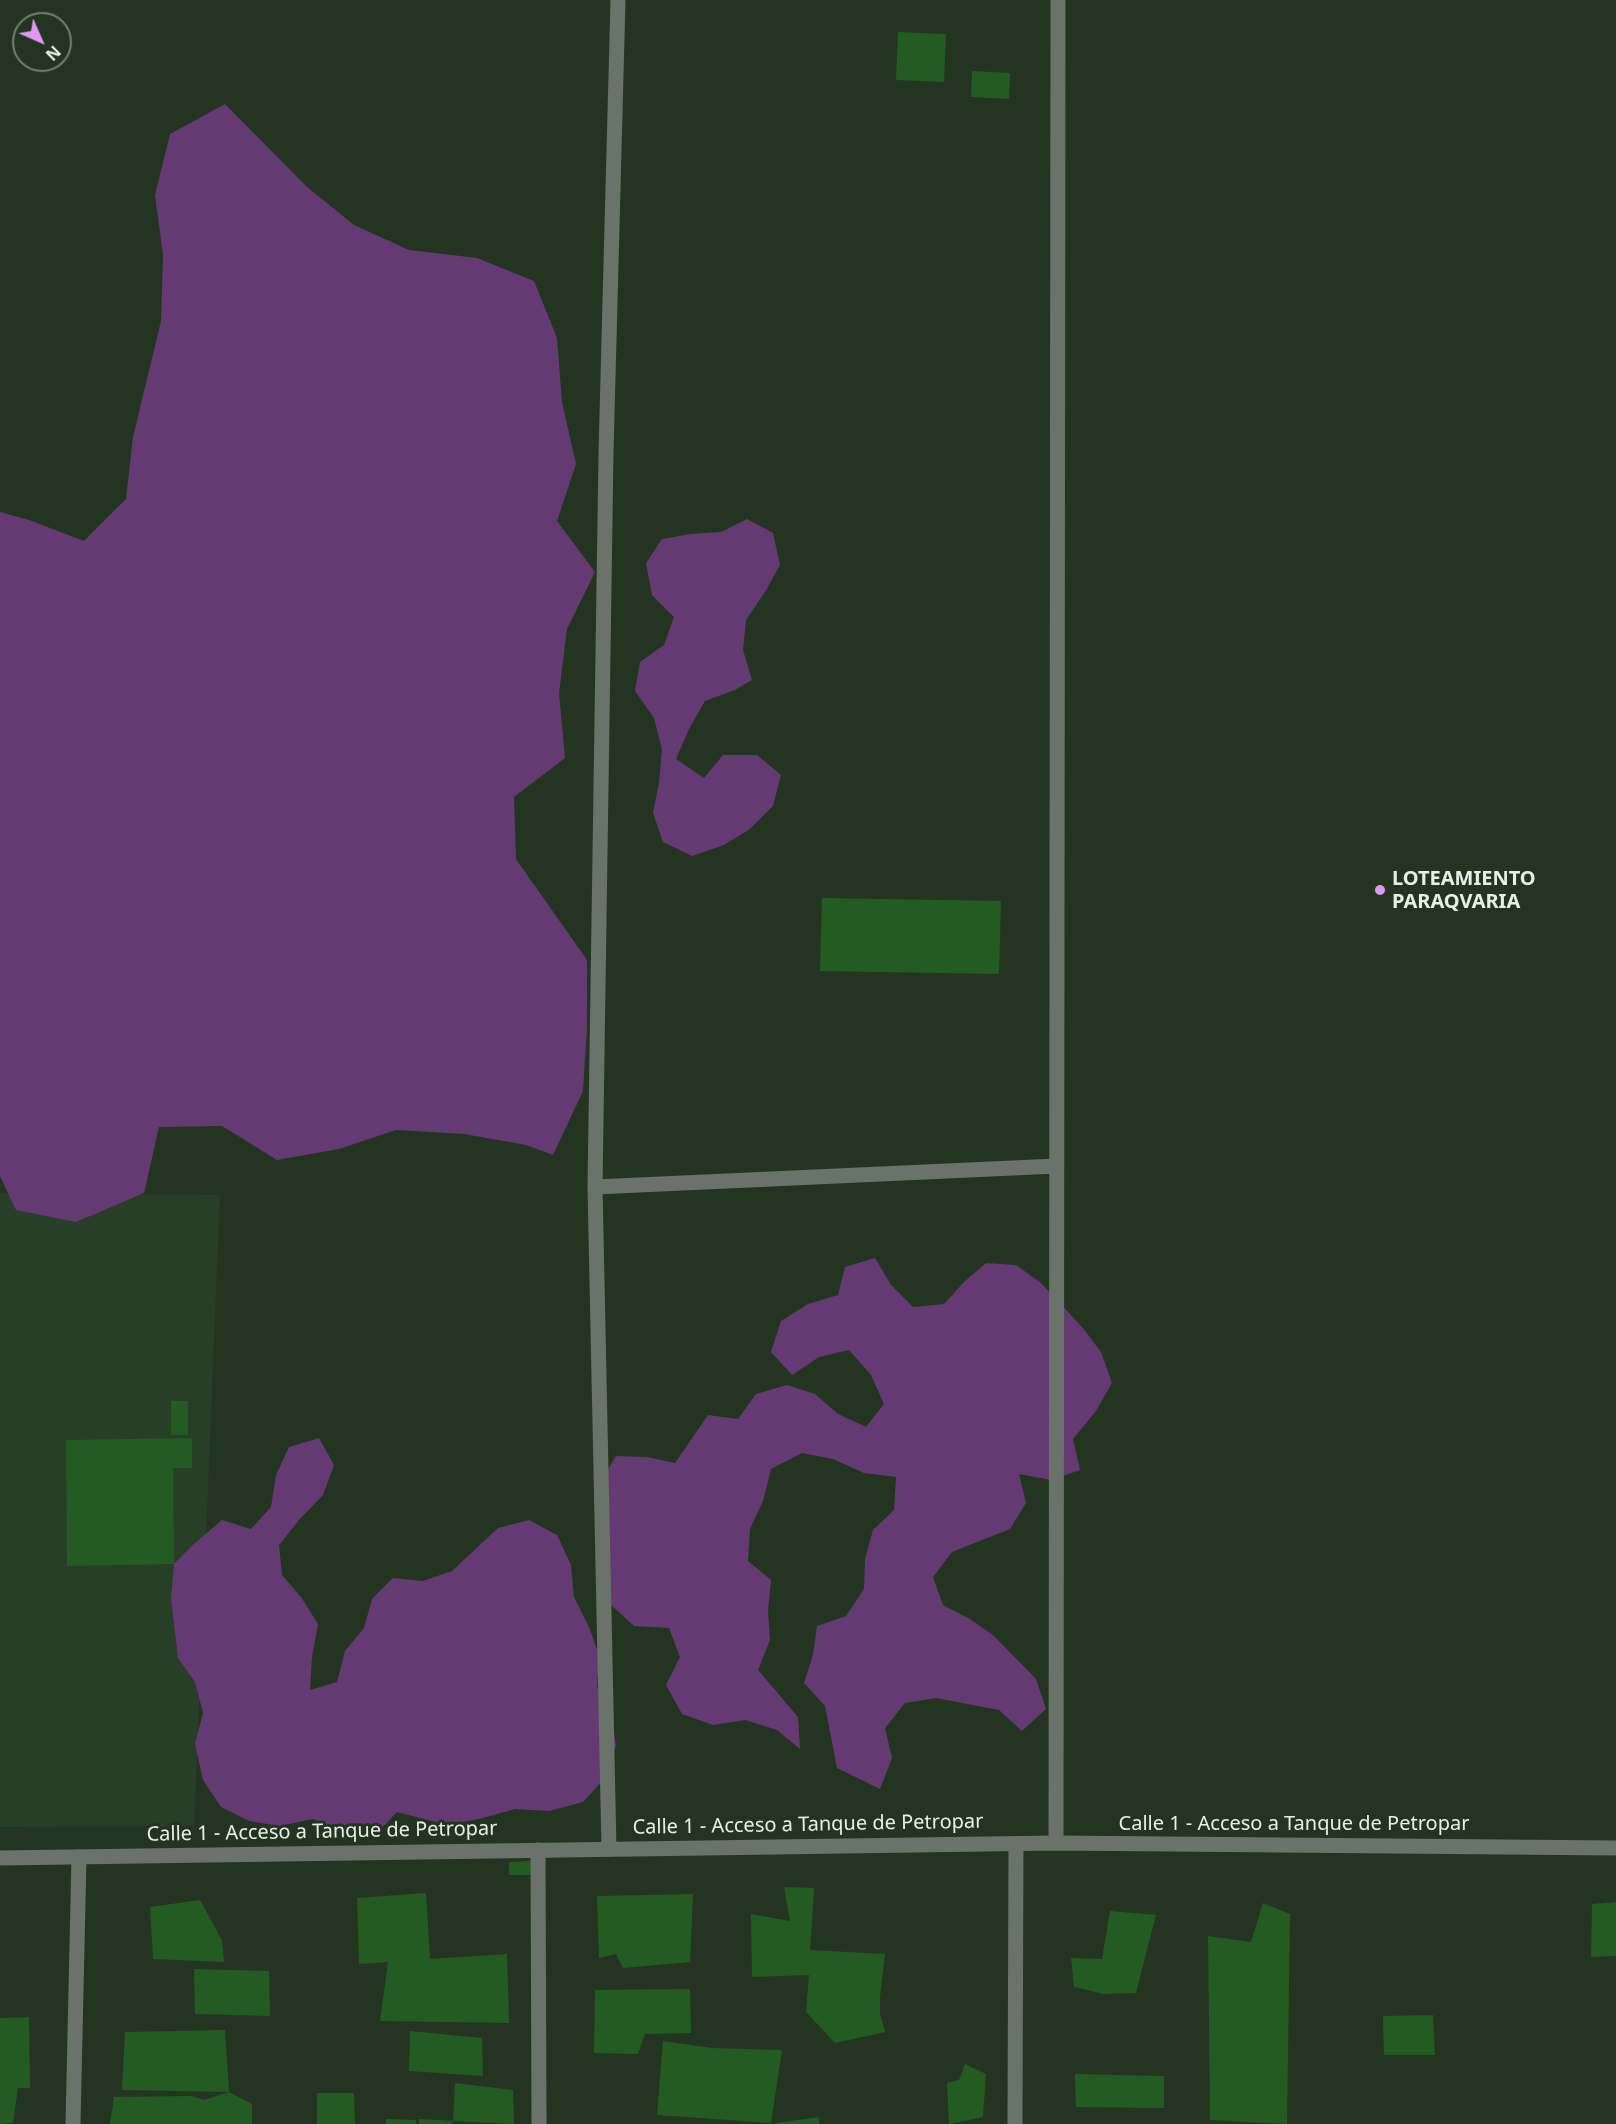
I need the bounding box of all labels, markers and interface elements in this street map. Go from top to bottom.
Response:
north arrow [12,12,72,72]
text: N [41,41,66,66]
place label: LOTEAMIENTO PARAQVARIA [1392,867,1536,914]
marker: LOTEAMIENTO PARAQVARIA [1373,883,1387,897]
street label: Calle 1 - Acceso a Tanque de Petropar [632,1810,984,1840]
street label: Calle 1 - Acceso a Tanque de Petropar [1119,1812,1469,1836]
street label: Calle 1 - Acceso a Tanque de Petropar [146,1817,498,1847]

